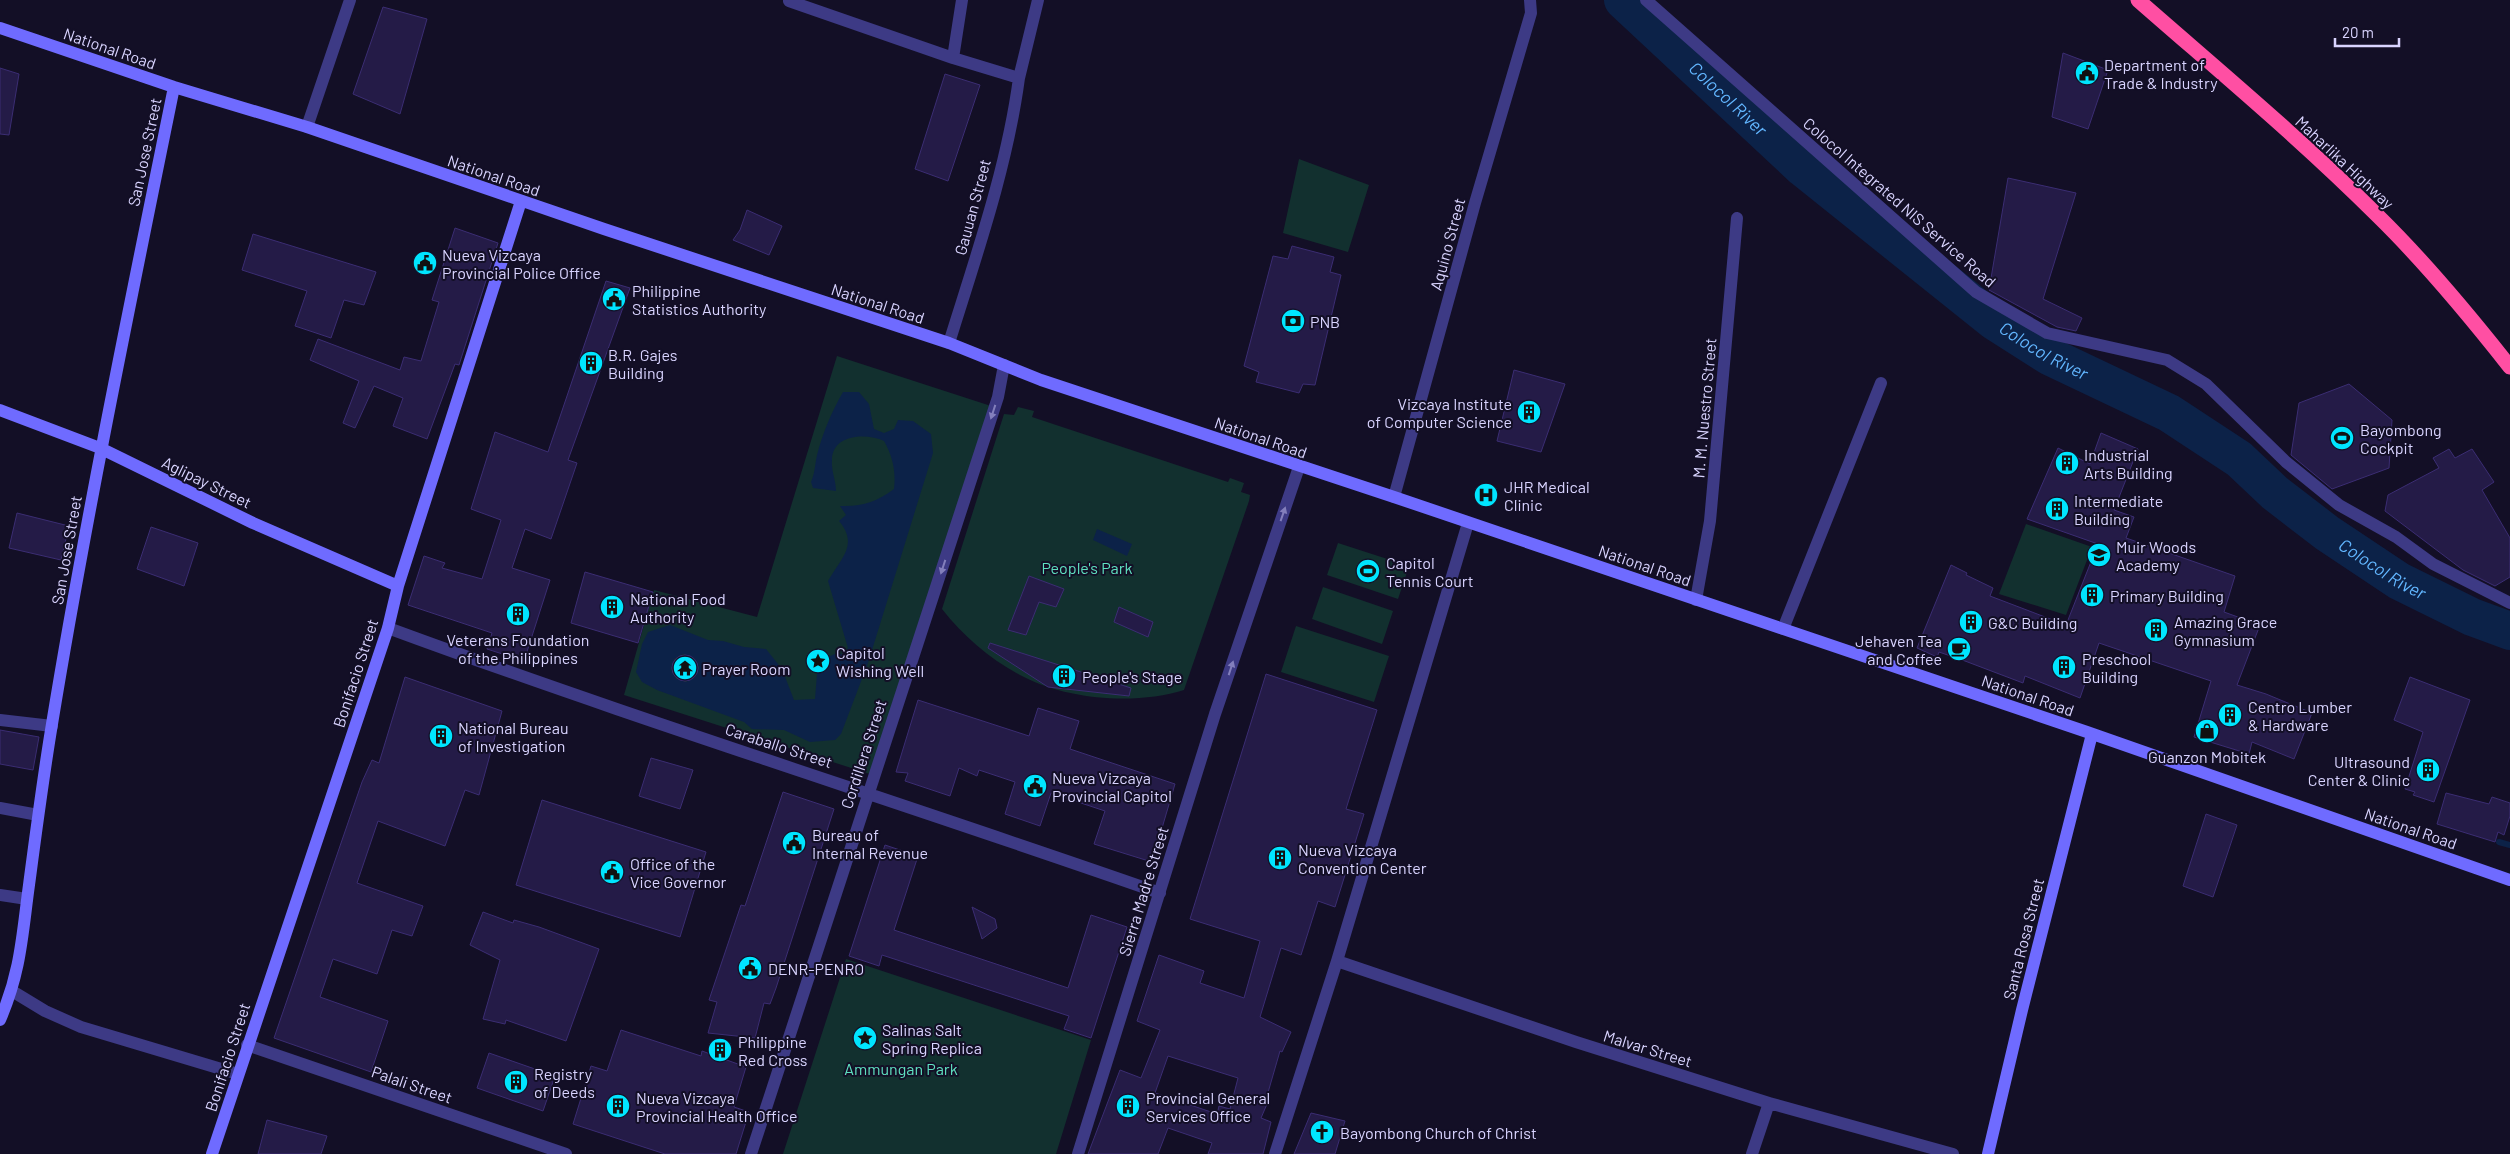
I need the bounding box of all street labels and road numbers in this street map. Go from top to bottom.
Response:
street label: National Road [61,23,159,73]
street label: San Jose Street [123,96,165,208]
street label: Maharlika Highway [2292,112,2399,213]
street label: Colocol Integrated NIS Service Road [1800,113,2000,291]
street label: National Road [445,150,543,200]
street label: Gauuan Street [950,157,994,257]
street label: Aquino Street [1426,196,1468,292]
street label: National Road [829,279,927,327]
street label: M. M. Nuestro Street [1688,337,1720,479]
street label: National Road [1212,412,1310,462]
street label: Aglipay Street [159,452,255,512]
street label: San Jose Street [47,494,85,606]
street label: National Road [1596,540,1694,590]
street label: Bonifacio Street [328,616,382,730]
street label: National Road [1979,670,2077,720]
street label: Cordillera Street [836,697,890,811]
street label: Caraballo Street [723,719,835,771]
street label: National Road [2362,803,2460,853]
street label: Sierra Madre Street [1114,824,1172,958]
street label: Santa Rosa Street [1999,876,2047,1002]
street label: Bonifacio Street [200,1000,254,1114]
street label: Malvar Street [1601,1026,1695,1070]
street label: Palali Street [369,1061,455,1107]

